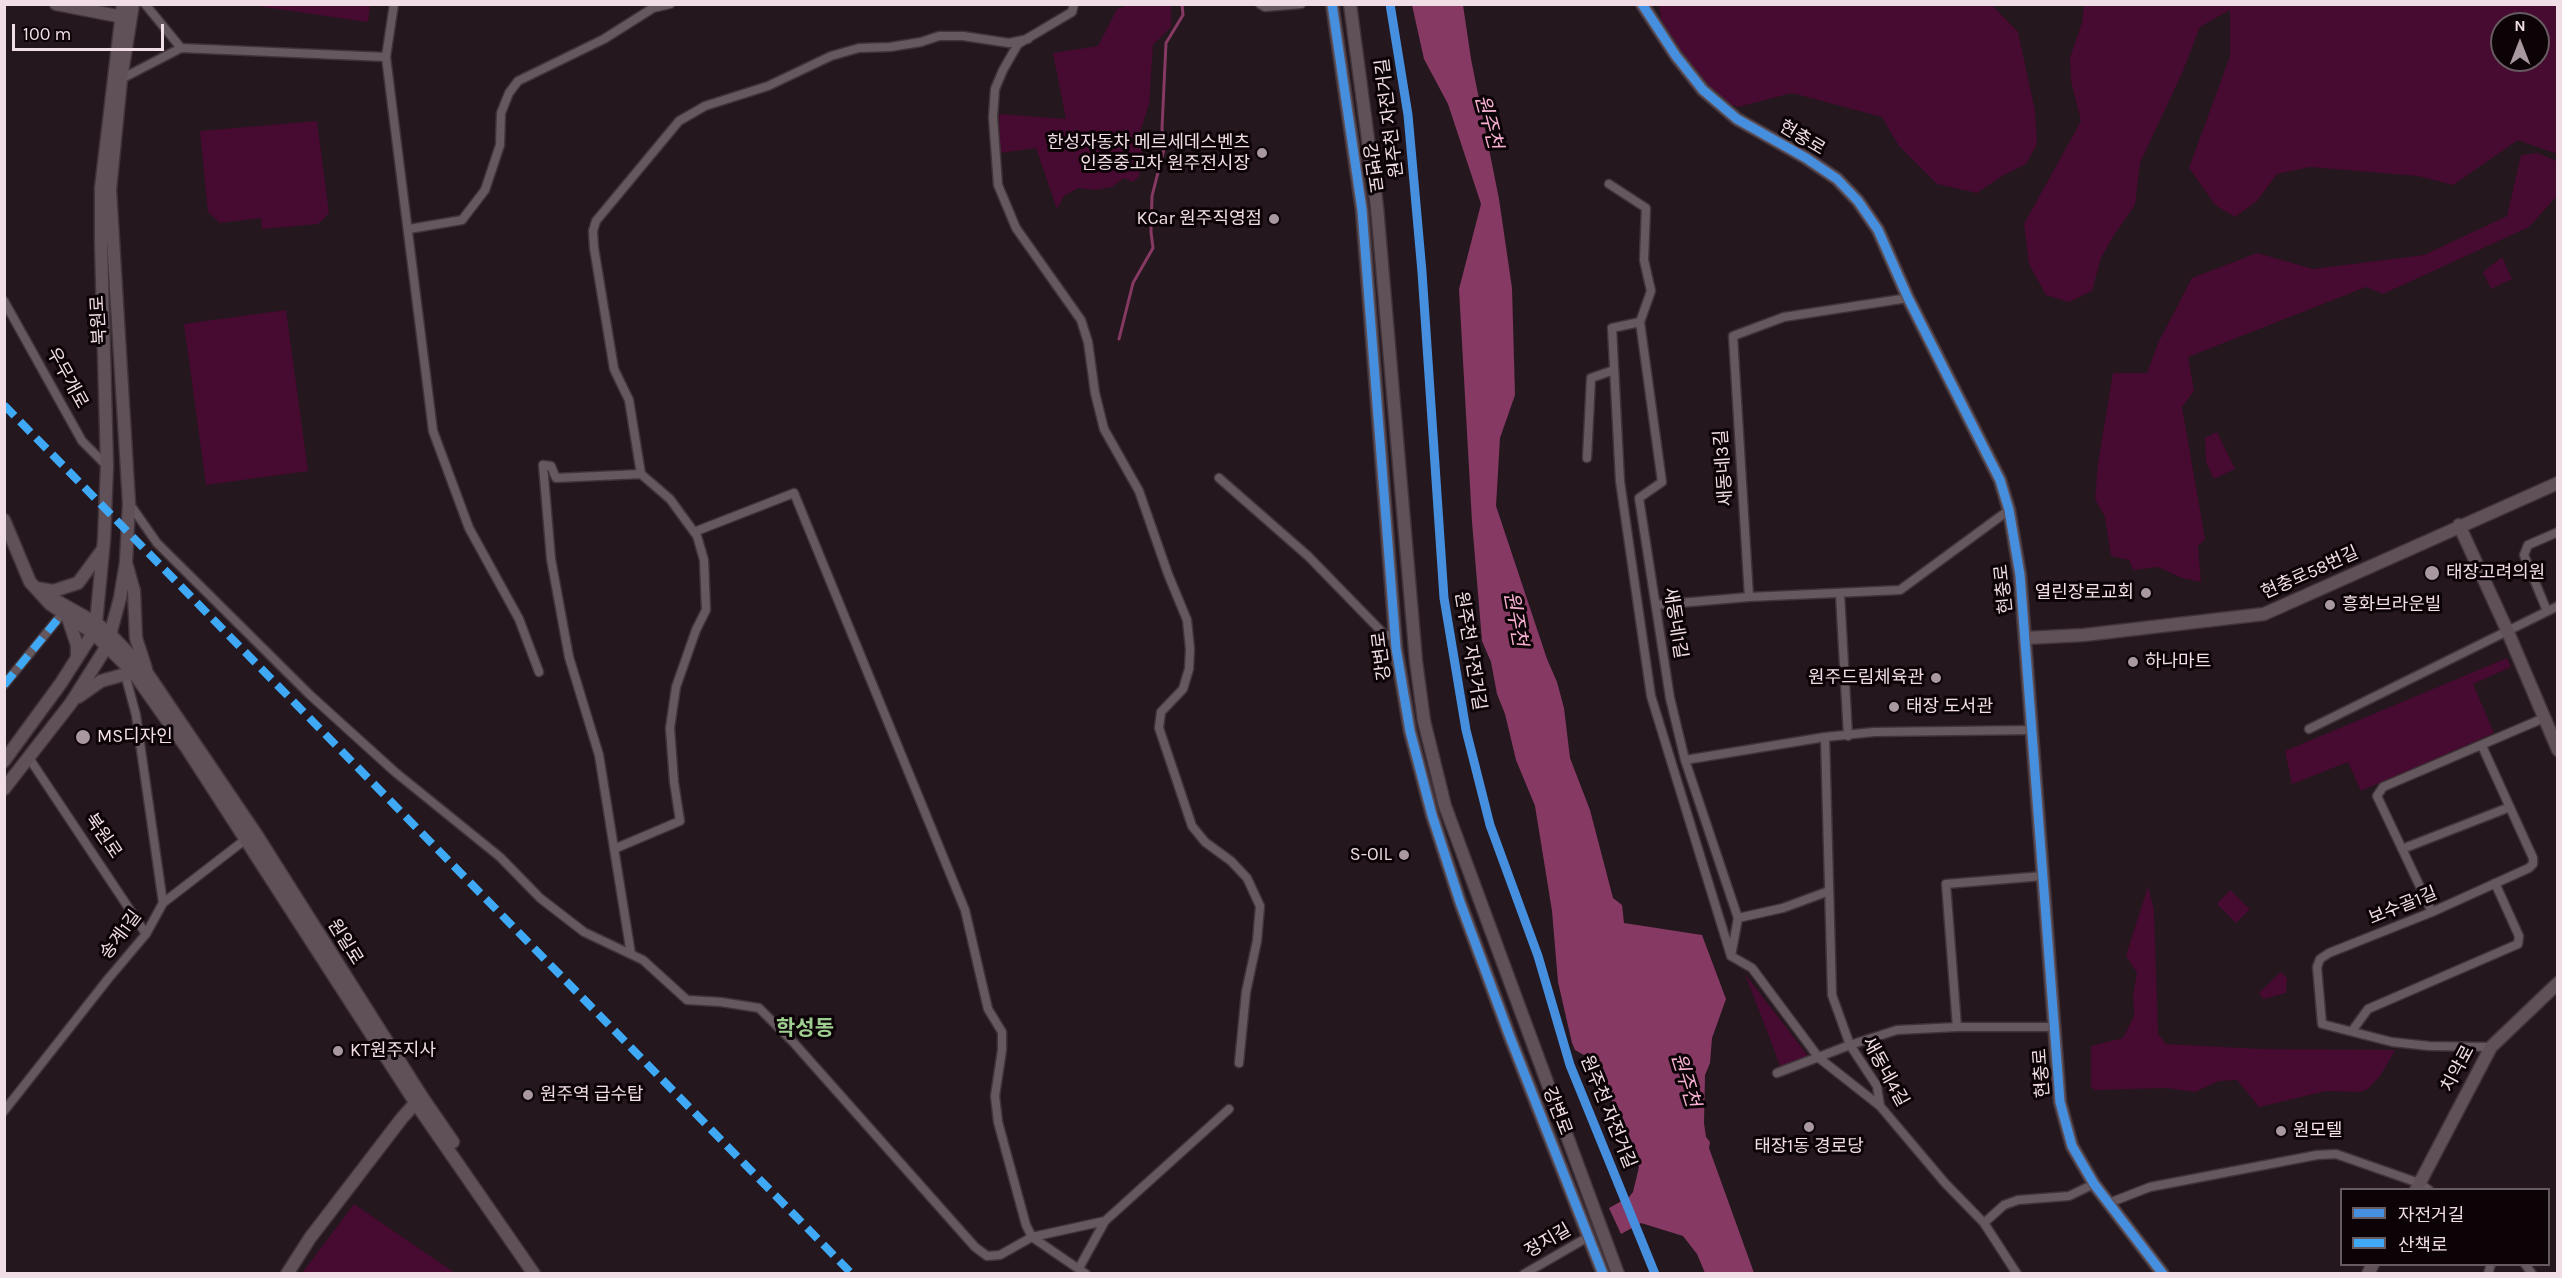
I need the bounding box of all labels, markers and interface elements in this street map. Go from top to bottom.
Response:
scale bar [15,12,166,50]
north arrow [2490,12,2550,72]
text: N [2514,16,2526,35]
text: 100 m [23,23,71,45]
street label: 원주천 자전거길 [1372,57,1408,179]
water label: 원주천 [1469,92,1507,152]
street label: 현충로 [1775,116,1829,160]
place label: 한성자동차 메르세데스벤츠 인증중고차 원주전시장 [1047,132,1250,174]
street label: 강변로 [1358,142,1386,194]
marker: 한성자동차 메르세데스벤츠 인증중고차 원주전시장 [1255,146,1269,160]
place label: KCar 원주직영점 [1137,208,1262,230]
marker: KCar 원주직영점 [1267,212,1281,226]
street label: 북원로 [87,295,111,345]
street label: 우무개로 [41,344,93,412]
street label: 새동네3길 [1711,429,1737,507]
street label: 현충로58번길 [2258,542,2362,604]
place label: 태장고려의원 [2446,562,2545,584]
street label: 현충로 [1991,563,2017,615]
marker: 태장고려의원 [2423,564,2441,582]
place label: 열린장로교회 [2035,582,2134,604]
street label: 새동네1길 [1659,586,1691,660]
marker: 열린장로교회 [2139,586,2153,600]
street label: 원주천 자전거길 [1450,590,1490,712]
water label: 원주천 [1498,590,1532,648]
place label: 흥화브라운빌 [2342,594,2441,616]
marker: 흥화브라운빌 [2323,598,2337,612]
street label: 강변로 [1368,630,1396,682]
place label: 하나마트 [2145,651,2211,673]
marker: 하나마트 [2126,655,2140,669]
place label: 원주드림체육관 [1808,667,1924,689]
marker: 원주드림체육관 [1929,671,1943,685]
place label: 태장 도서관 [1906,696,1993,718]
marker: 태장 도서관 [1887,700,1901,714]
place label: MS디자인 [97,726,173,748]
marker: MS디자인 [74,728,92,746]
street label: 북원로 [80,809,126,863]
place label: S-OIL [1350,844,1392,866]
marker: S-OIL [1397,848,1411,862]
street label: 보수골1길 [2365,882,2441,930]
street label: 송계1길 [96,906,146,964]
street label: 원일로 [323,915,367,969]
district label: 학성동 [776,1016,834,1042]
street label: 새동네4길 [1857,1033,1913,1111]
place label: KT원주지사 [350,1040,436,1062]
street label: 치악로 [2437,1042,2479,1096]
marker: KT원주지사 [331,1044,345,1058]
street label: 현충로 [2029,1047,2055,1099]
water label: 원주천 [1665,1050,1705,1110]
street label: 원주천 자전거길 [1575,1052,1641,1172]
place label: 원주역 급수탑 [540,1084,644,1106]
street label: 강변로 [1538,1084,1576,1138]
marker: 원주역 급수탑 [521,1088,535,1102]
marker: 태장1동 경로당 [1802,1120,1816,1134]
place label: 원모텔 [2293,1120,2343,1142]
marker: 원모텔 [2274,1124,2288,1138]
place label: 태장1동 경로당 [1754,1136,1864,1158]
legend [2340,1188,2550,1266]
text: 자전거길 [2398,1204,2464,1226]
street label: 정지길 [1521,1219,1575,1263]
text: 산책로 [2398,1234,2448,1256]

